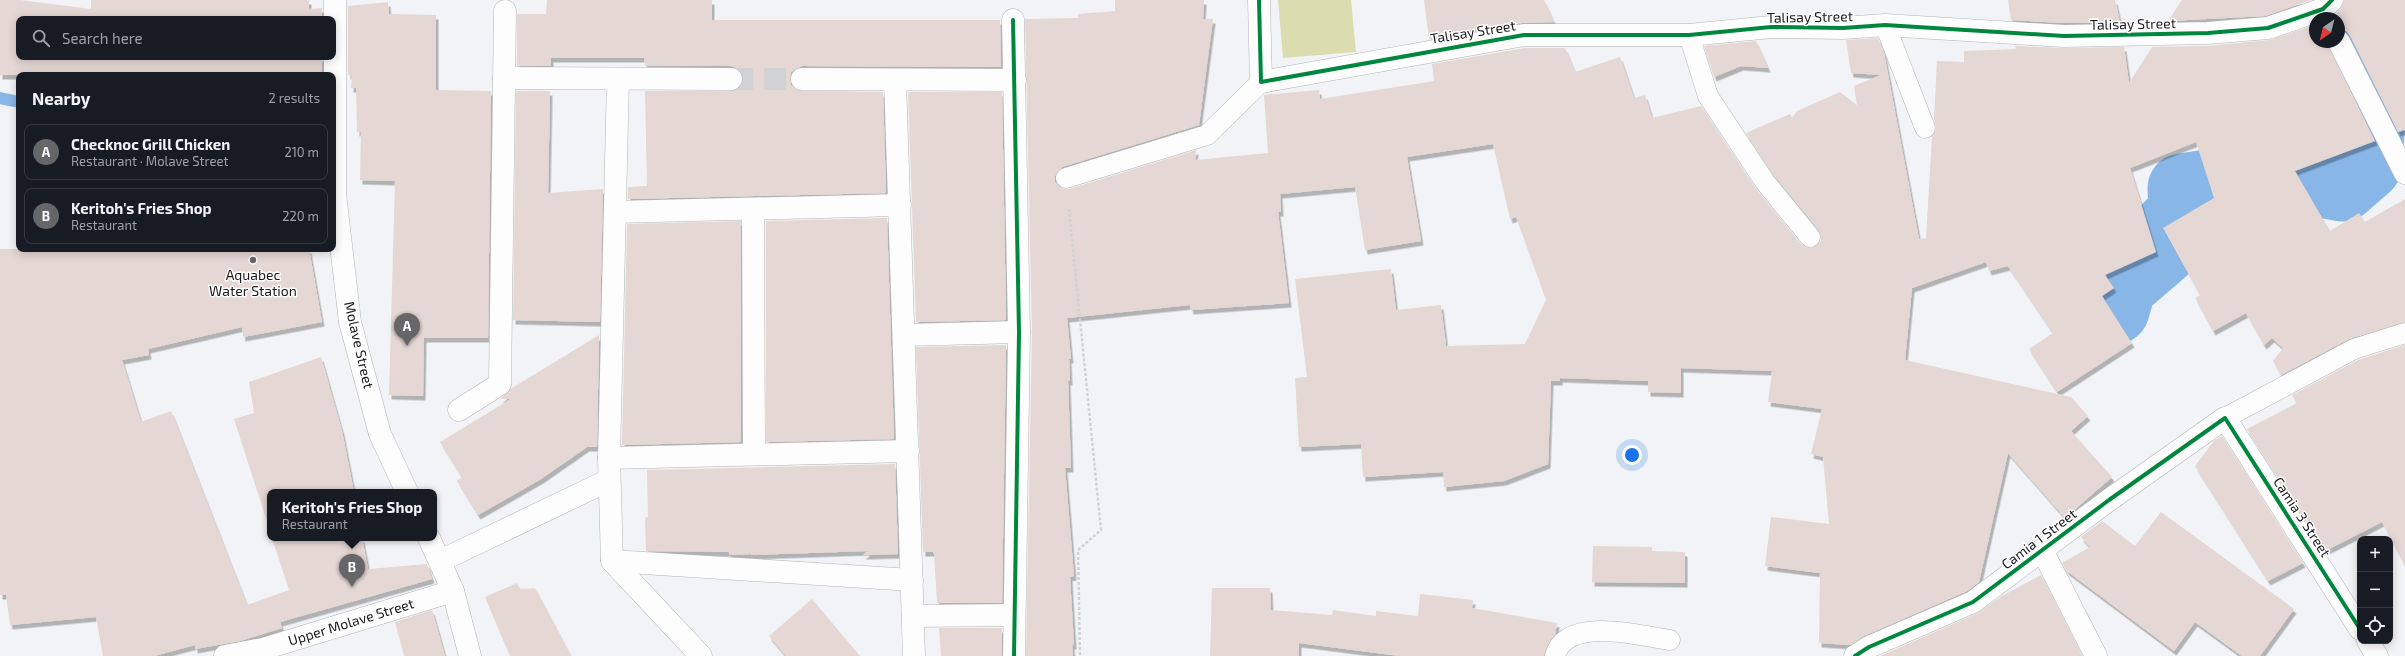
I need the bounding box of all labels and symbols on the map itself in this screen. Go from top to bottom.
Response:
street label: Talisay Street [1767,7,1853,26]
north arrow [2309,12,2345,48]
street label: Talisay Street [2090,14,2176,33]
street label: Talisay Street [1429,16,1517,47]
marker: Aquabec Water Station [248,255,258,265]
place label: Aquabec Water Station [209,266,297,299]
street label: Molave Street [341,300,378,390]
pin: A [394,313,420,346]
your location [1622,445,1642,465]
street label: Camia 3 Street [2270,474,2335,560]
street label: Camia 1 Street [1998,505,2080,572]
pin: B [339,554,365,587]
street label: Upper Molave Street [286,594,416,649]

